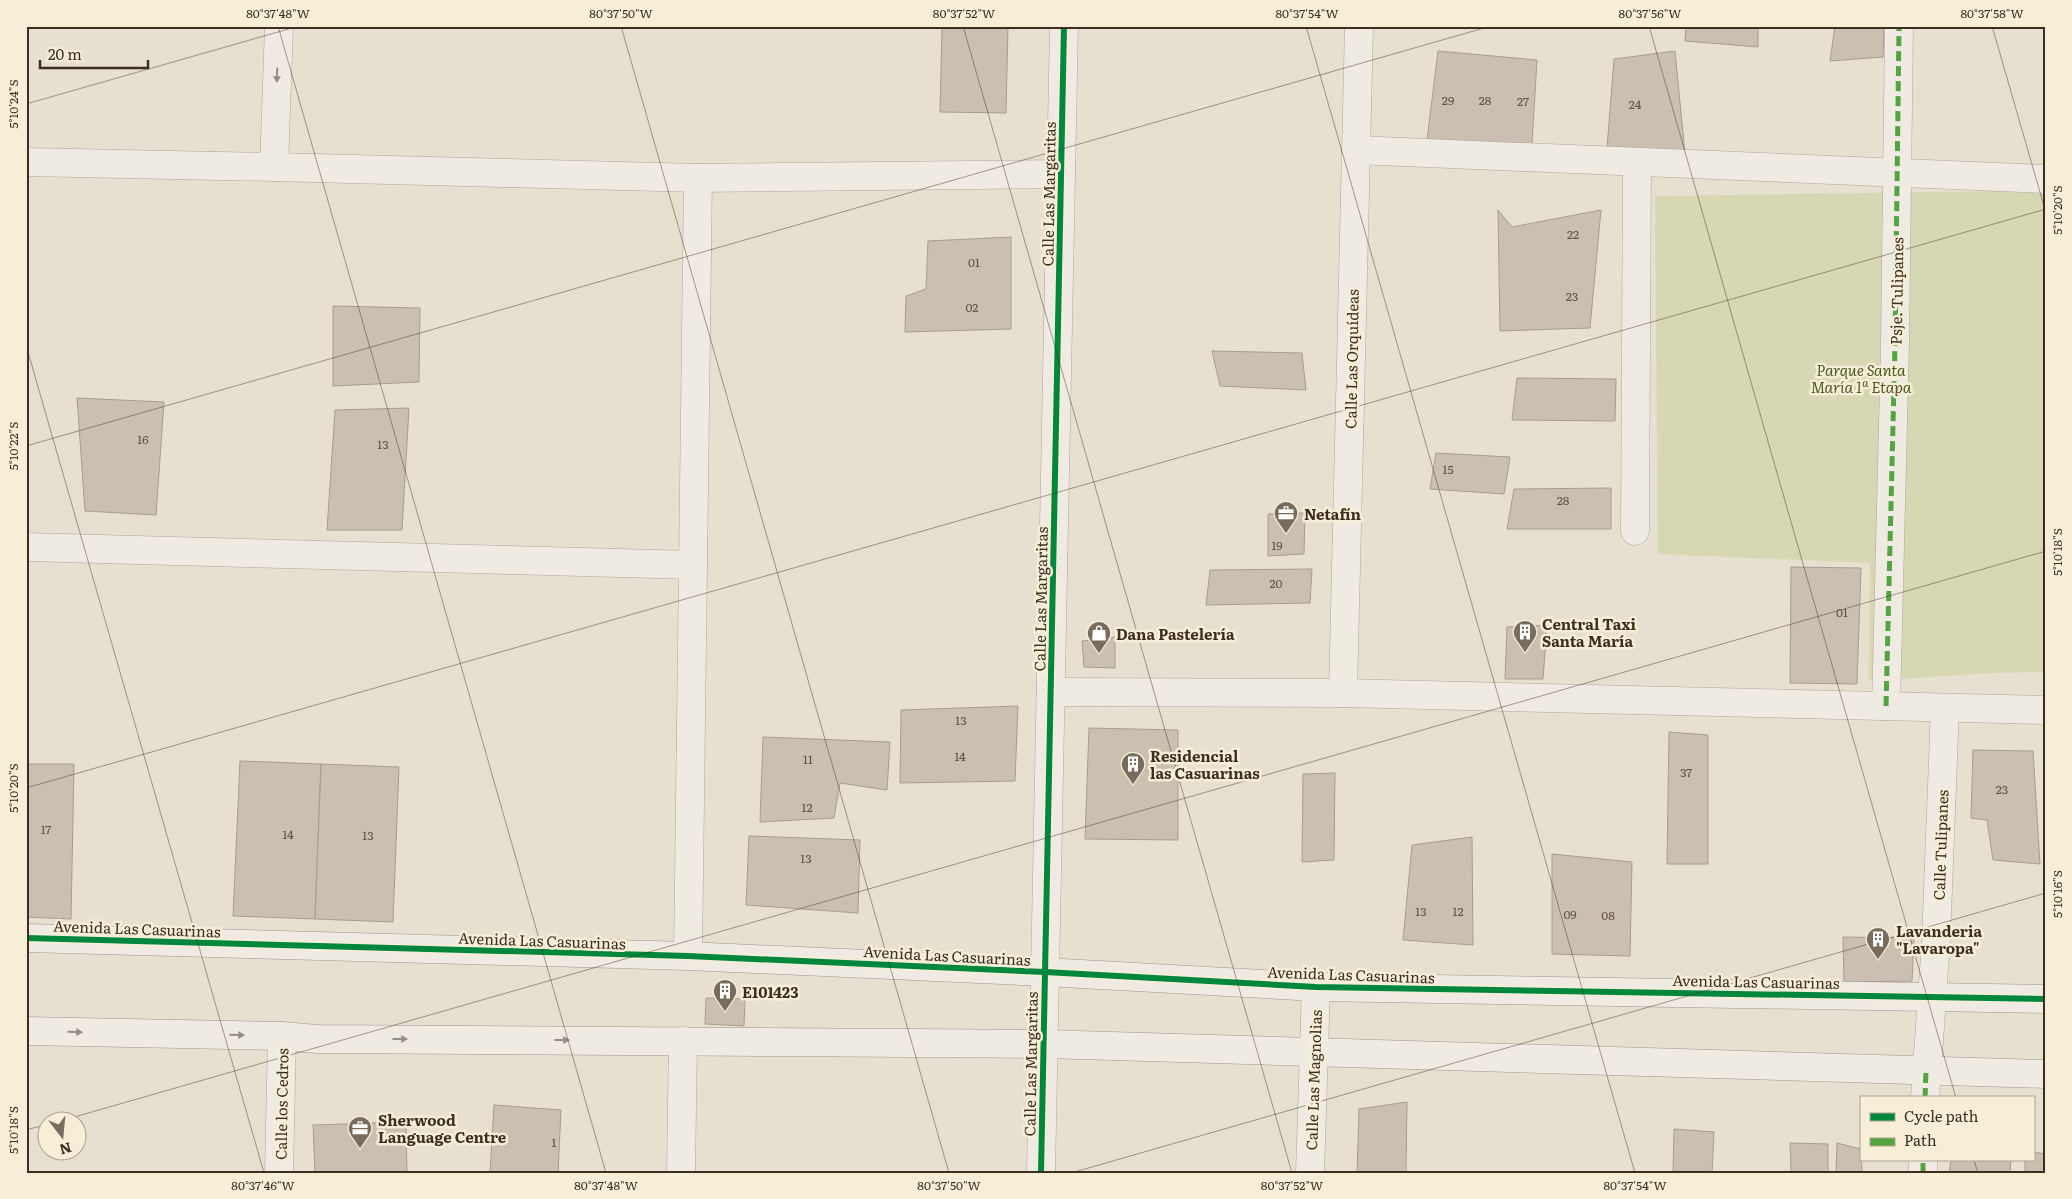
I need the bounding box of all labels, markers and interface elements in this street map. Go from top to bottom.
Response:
text: 80°37'48"W [246,4,310,22]
text: 80°37'50"W [589,4,653,22]
text: 80°37'52"W [933,4,995,22]
text: 80°37'54"W [1276,4,1339,22]
text: 80°37'56"W [1619,4,1681,22]
text: 80°37'58"W [1961,4,2024,22]
scale bar [40,38,148,70]
text: 20 m [48,42,82,65]
one-way arrow [273,67,281,83]
text: 5°10'24"S [4,79,22,129]
house number: 29 [1442,91,1454,109]
house number: 28 [1479,91,1492,109]
house number: 27 [1517,92,1529,110]
house number: 24 [1629,95,1642,113]
street label: Calle Las Margaritas [1035,121,1061,266]
text: 5°10'20"S [2048,185,2066,235]
house number: 22 [1567,225,1579,243]
street label: Psje. Tulipanes [1884,237,1908,345]
house number: 01 [968,253,980,271]
house number: 23 [1566,287,1578,305]
street label: Calle Las Orquídeas [1338,289,1364,429]
house number: 02 [966,298,978,316]
park label: Parque Santa María 1ª Etapa [1811,358,1912,398]
text: 5°10'22"S [4,422,22,470]
house number: 16 [137,430,149,448]
house number: 13 [377,435,389,453]
house number: 15 [1443,460,1453,478]
house number: 28 [1557,491,1570,509]
office icon: Netafín [1273,500,1299,534]
place label: Netafín [1304,502,1362,525]
street label: Calle Las Margaritas [1027,526,1053,671]
text: 5°10'18"S [2048,528,2066,576]
house number: 19 [1271,536,1283,554]
house number: 20 [1269,574,1283,592]
house number: 01 [1836,603,1848,621]
place label: Central Taxi Santa María [1542,612,1637,652]
building icon: Central Taxi Santa María [1512,619,1538,653]
shop icon: Dana Pastelería [1086,620,1112,654]
place label: Dana Pastelería [1116,622,1235,645]
house number: 13 [955,711,967,729]
place label: Residencial las Casuarinas [1150,744,1260,784]
house number: 14 [954,747,966,765]
house number: 11 [803,750,813,768]
building icon: Residencial las Casuarinas [1120,751,1146,785]
text: 5°10'20"S [4,763,22,813]
house number: 37 [1680,763,1692,781]
house number: 23 [1996,780,2008,798]
street label: Calle Tulipanes [1927,789,1953,901]
house number: 12 [802,798,812,816]
house number: 17 [41,820,51,838]
house number: 14 [282,825,294,843]
house number: 13 [362,826,374,844]
house number: 13 [800,849,812,867]
text: 5°10'16"S [2048,870,2066,918]
house number: 13 [1415,902,1427,920]
house number: 12 [1453,902,1463,920]
house number: 09 [1563,905,1577,923]
house number: 08 [1601,906,1615,924]
street label: Avenida Las Casuarinas [53,914,221,942]
place label: Lavanderia "Lavaropa" [1896,919,1982,959]
street label: Avenida Las Casuarinas [458,926,626,954]
building icon: Lavanderia "Lavaropa" [1865,926,1891,960]
street label: Avenida Las Casuarinas [863,939,1031,971]
street label: Avenida Las Casuarinas [1267,960,1435,988]
street label: Avenida Las Casuarinas [1672,968,1840,994]
building icon: E101423 [712,978,738,1012]
place label: E101423 [742,980,799,1003]
street label: Calle Las Margaritas [1017,991,1043,1136]
street label: Calle Las Magnolias [1299,1009,1327,1151]
one-way arrow [67,1028,83,1036]
one-way arrow [230,1031,246,1039]
one-way arrow [392,1035,408,1043]
one-way arrow [555,1036,571,1044]
street label: Calle los Cedros [269,1048,293,1160]
legend [1860,1096,2034,1162]
text: Cycle path [1904,1104,1979,1127]
text: 5°10'18"S [4,1106,22,1154]
place label: Sherwood Language Centre [378,1108,507,1148]
north arrow [38,1112,88,1162]
office icon: Sherwood Language Centre [347,1115,373,1149]
text: Path [1904,1128,1937,1151]
house number: 1 [552,1133,557,1151]
text: N [57,1138,74,1161]
text: 80°37'46"W [231,1176,295,1194]
text: 80°37'48"W [574,1176,638,1194]
text: 80°37'50"W [917,1176,981,1194]
text: 80°37'52"W [1261,1176,1323,1194]
text: 80°37'54"W [1604,1176,1667,1194]

